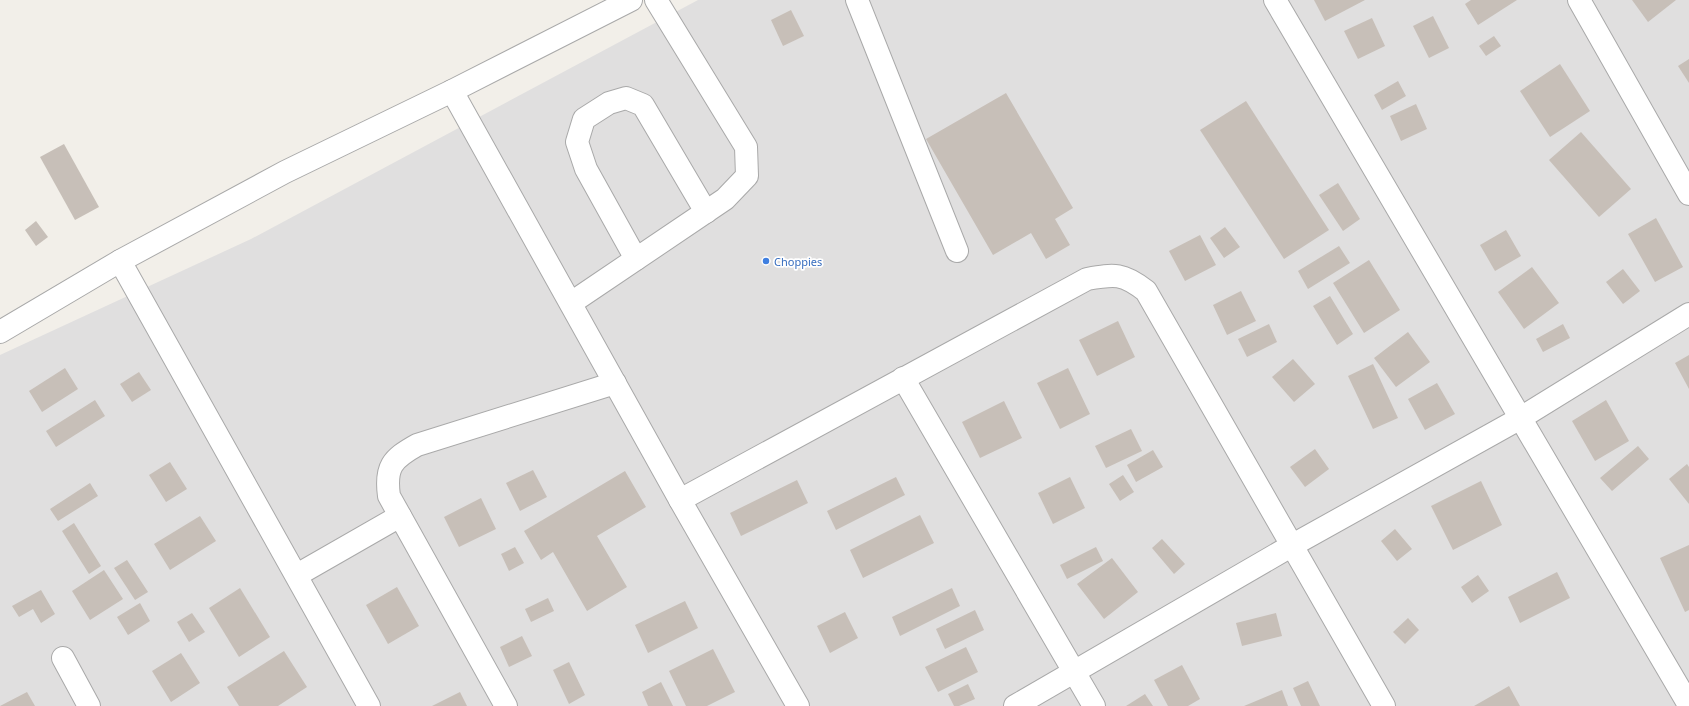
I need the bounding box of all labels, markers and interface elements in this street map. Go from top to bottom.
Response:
place label: Choppies [774,254,822,269]
marker: Choppies [761,256,771,266]

